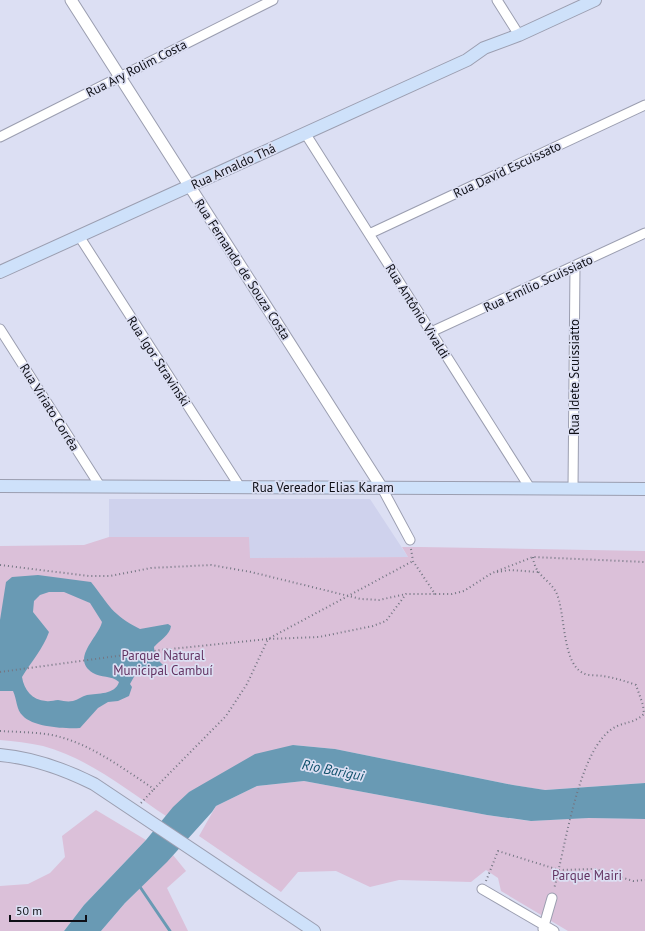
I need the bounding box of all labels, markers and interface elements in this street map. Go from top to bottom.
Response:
street label: Rua Ary Rolim Costa [83,36,189,101]
street label: Rua David Escuissato [451,137,564,202]
street label: Rua Arnaldo Thá [188,139,278,193]
street label: Rua Fernando de Souza Costa [191,196,294,343]
street label: Rua Emílio Scuissiato [481,251,596,316]
street label: Rua Antônio Vivaldi [382,261,454,362]
street label: Rua Igor Stravinski [123,313,194,410]
street label: Rua Idete Scuissiatto [566,319,583,435]
street label: Rua Viriato Corrêa [16,360,83,454]
street label: Rua Vereador Elias Karam [252,479,394,496]
park label: Parque Natural Municipal Cambuí [113,647,213,679]
water label: Rio Barigui [300,755,366,785]
park label: Parque Mairi [552,867,622,884]
scale bar [10,897,86,923]
text: 50 m [16,903,42,918]

